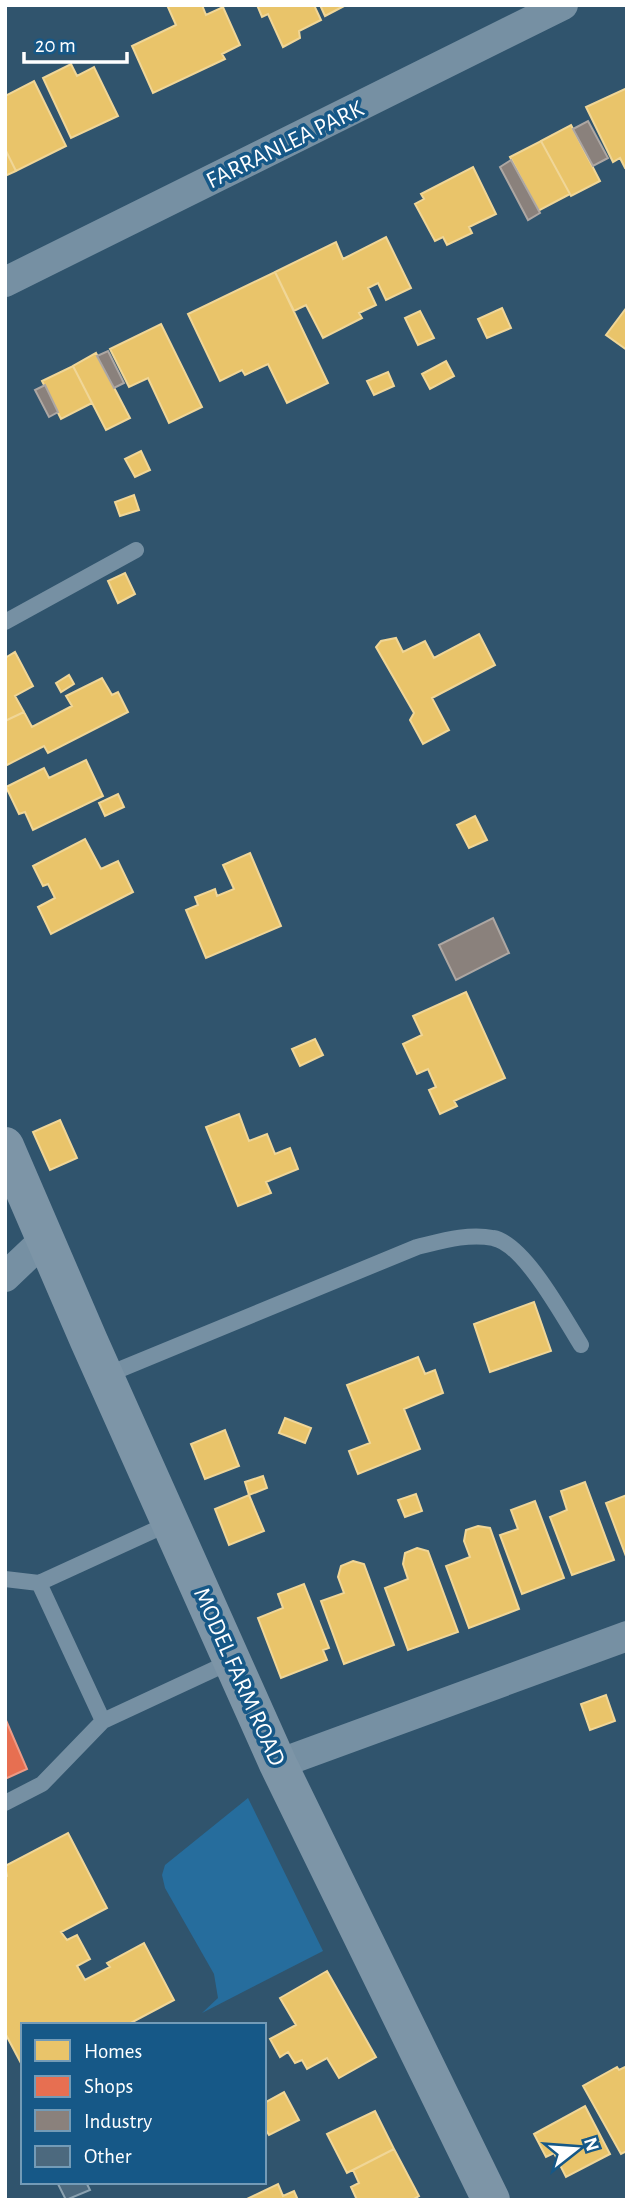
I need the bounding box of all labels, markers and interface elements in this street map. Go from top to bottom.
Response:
scale bar [24,21,128,65]
text: 20 m [35,35,76,56]
street label: FARRANLEA PARK [203,96,368,193]
street label: MODEL FARM ROAD [189,1584,289,1770]
legend [21,2023,266,2184]
text: Homes [84,2041,142,2062]
text: Shops [84,2076,133,2097]
text: Industry [84,2111,152,2132]
north arrow [541,2114,611,2184]
text: N [580,2135,602,2154]
text: Other [84,2146,132,2167]

